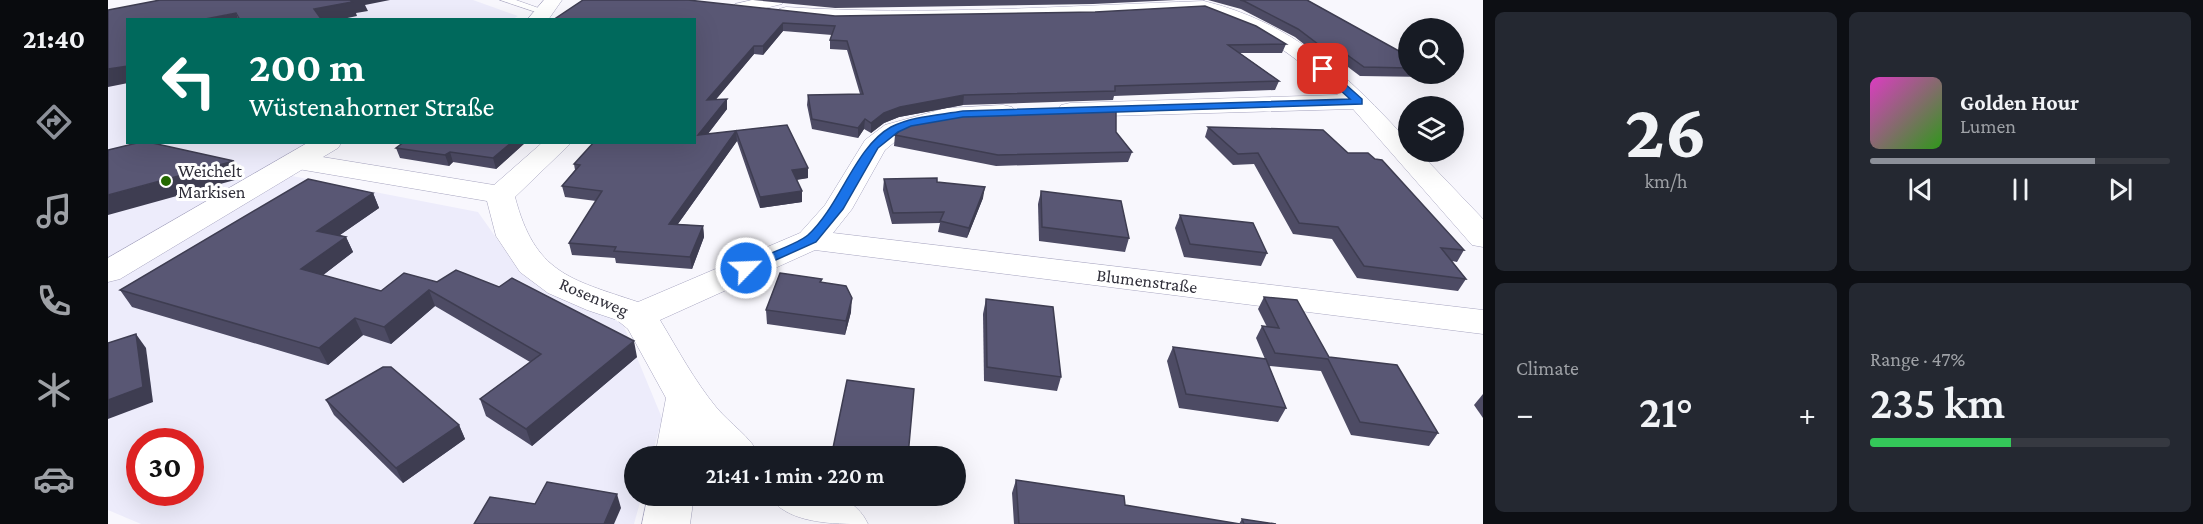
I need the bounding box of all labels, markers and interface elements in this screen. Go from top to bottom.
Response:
map controls [1398,18,1464,162]
button: search [1398,18,1464,84]
text: 21:40 [23,24,85,54]
icon: left [150,42,228,120]
text: 200 m [249,43,365,90]
pin [1297,43,1348,94]
icon: arrive [1306,52,1339,85]
text: 26 [1625,87,1707,174]
text: Golden Hour [1960,90,2079,115]
text: Wüstenahorner Straße [249,92,494,122]
button: layers [1398,96,1464,162]
icon: directions [33,101,75,143]
text: Lumen [1960,115,2016,137]
place label: Weichelt Markisen [178,161,246,202]
text: km/h [1644,170,1688,192]
icon: previous [1904,173,1937,206]
icon: pause [2004,173,2037,206]
icon: next [2104,173,2137,206]
marker: Weichelt Markisen [159,174,173,188]
icon: music [33,190,75,232]
position arrow [714,236,778,300]
street label: Blumenstraße [1095,265,1199,297]
street label: Rosenweg [557,274,632,321]
icon: phone [33,280,75,322]
text: Range · 47% [1870,348,1965,370]
text: Climate [1516,357,1579,379]
icon: climate [33,369,75,411]
text: 235 km [1870,378,2005,428]
text: 21° [1639,387,1693,437]
text: − [1516,395,1533,432]
text: + [1799,395,1816,432]
speed limit sign: 30 [126,428,204,506]
icon: car [33,458,75,500]
text: 21:41 · 1 min · 220 m [706,463,884,488]

